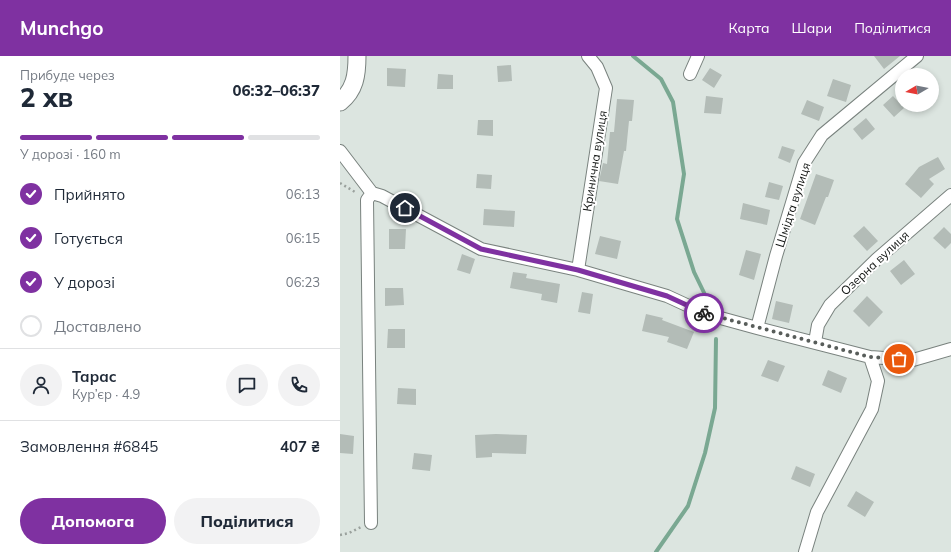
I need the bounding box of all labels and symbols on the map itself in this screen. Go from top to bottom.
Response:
north arrow [895,68,939,112]
street label: Кринична вулиця [579,109,610,212]
street label: Шмідта вулиця [772,161,813,249]
pin [388,191,422,225]
street label: Озерна вулиця [837,227,912,298]
courier [684,293,724,333]
pin [882,342,916,376]

